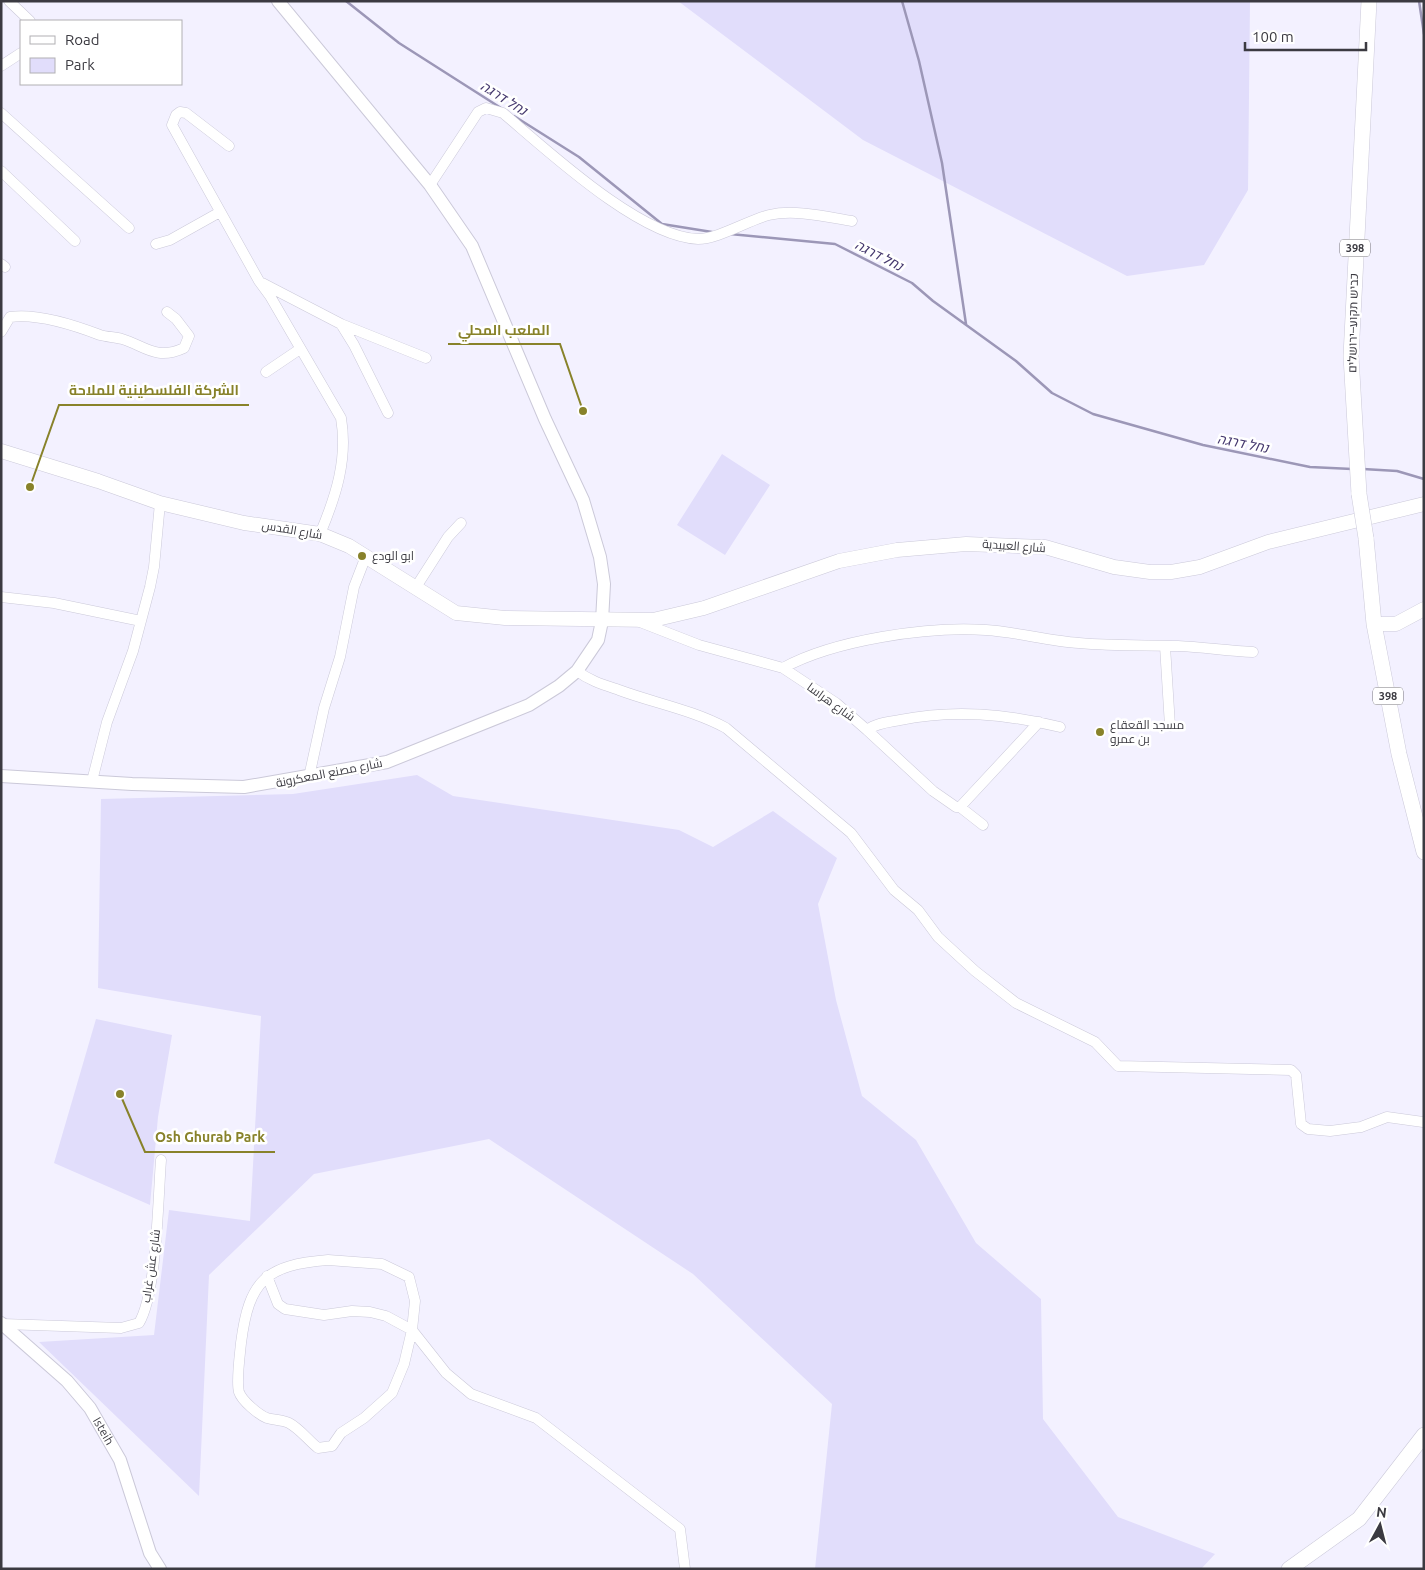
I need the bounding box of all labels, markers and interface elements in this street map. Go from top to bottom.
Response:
legend [20,20,182,85]
scale bar [1245,20,1366,52]
text: 100 m [1252,28,1294,45]
text: Road [65,31,100,48]
text: Park [65,56,95,73]
water label: נחל דרגה [478,77,531,119]
water label: נחל דרגה [852,236,907,274]
road number: 398 [1340,240,1370,256]
street label: כביש תקוע–ירושלים [1345,273,1360,373]
callout: الملعب المحلي [448,315,560,344]
text: الملعب المحلي [458,322,550,342]
callout: الشركة الفلسطينية للملاحة [59,376,249,405]
text: الشركة الفلسطينية للملاحة [69,382,239,399]
water label: נחל דרגה [1216,430,1271,456]
street label: شارع القدس [261,518,323,543]
street label: شارع العبيدية [982,537,1046,556]
place label: ابو الودع [372,549,414,564]
marker: ابو الودع [356,550,368,562]
street label: شارع هراسا [804,680,858,725]
road number: 398 [1373,688,1403,704]
place label: مسجد القعقاع بن عمرو [1110,718,1184,746]
marker: مسجد القعقاع بن عمرو [1094,726,1106,738]
street label: شارع مصنع المعكرونة [275,756,384,791]
callout: Osh Ghurab Park [145,1123,275,1152]
text: Osh Ghurab Park [155,1129,265,1145]
street label: شارع عش غراب [139,1228,164,1304]
street label: Isteih [91,1415,117,1447]
north arrow [1355,1500,1405,1550]
text: N [1375,1504,1388,1521]

